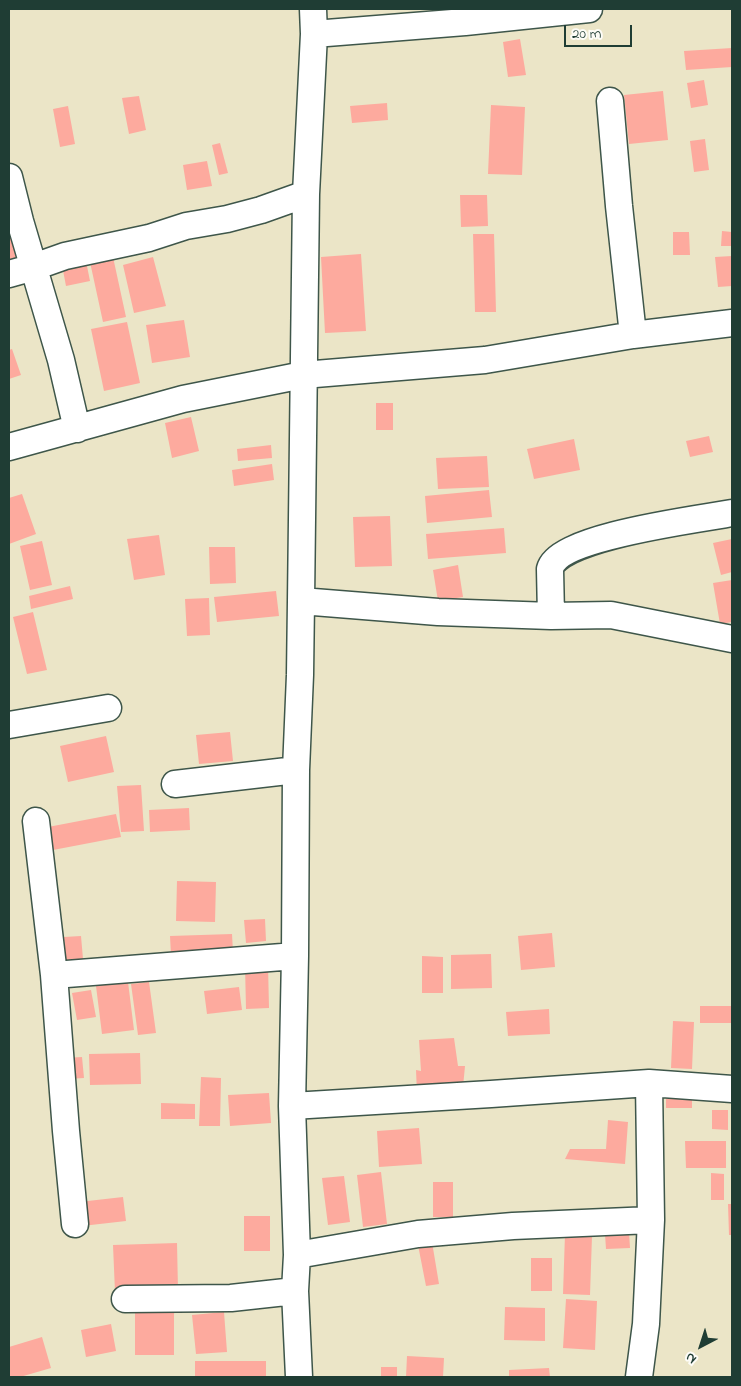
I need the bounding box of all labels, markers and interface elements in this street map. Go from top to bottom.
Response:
scale bar [566,15,634,47]
text: 20 m [572,23,601,45]
north arrow [676,1321,726,1371]
text: N [681,1347,701,1369]

